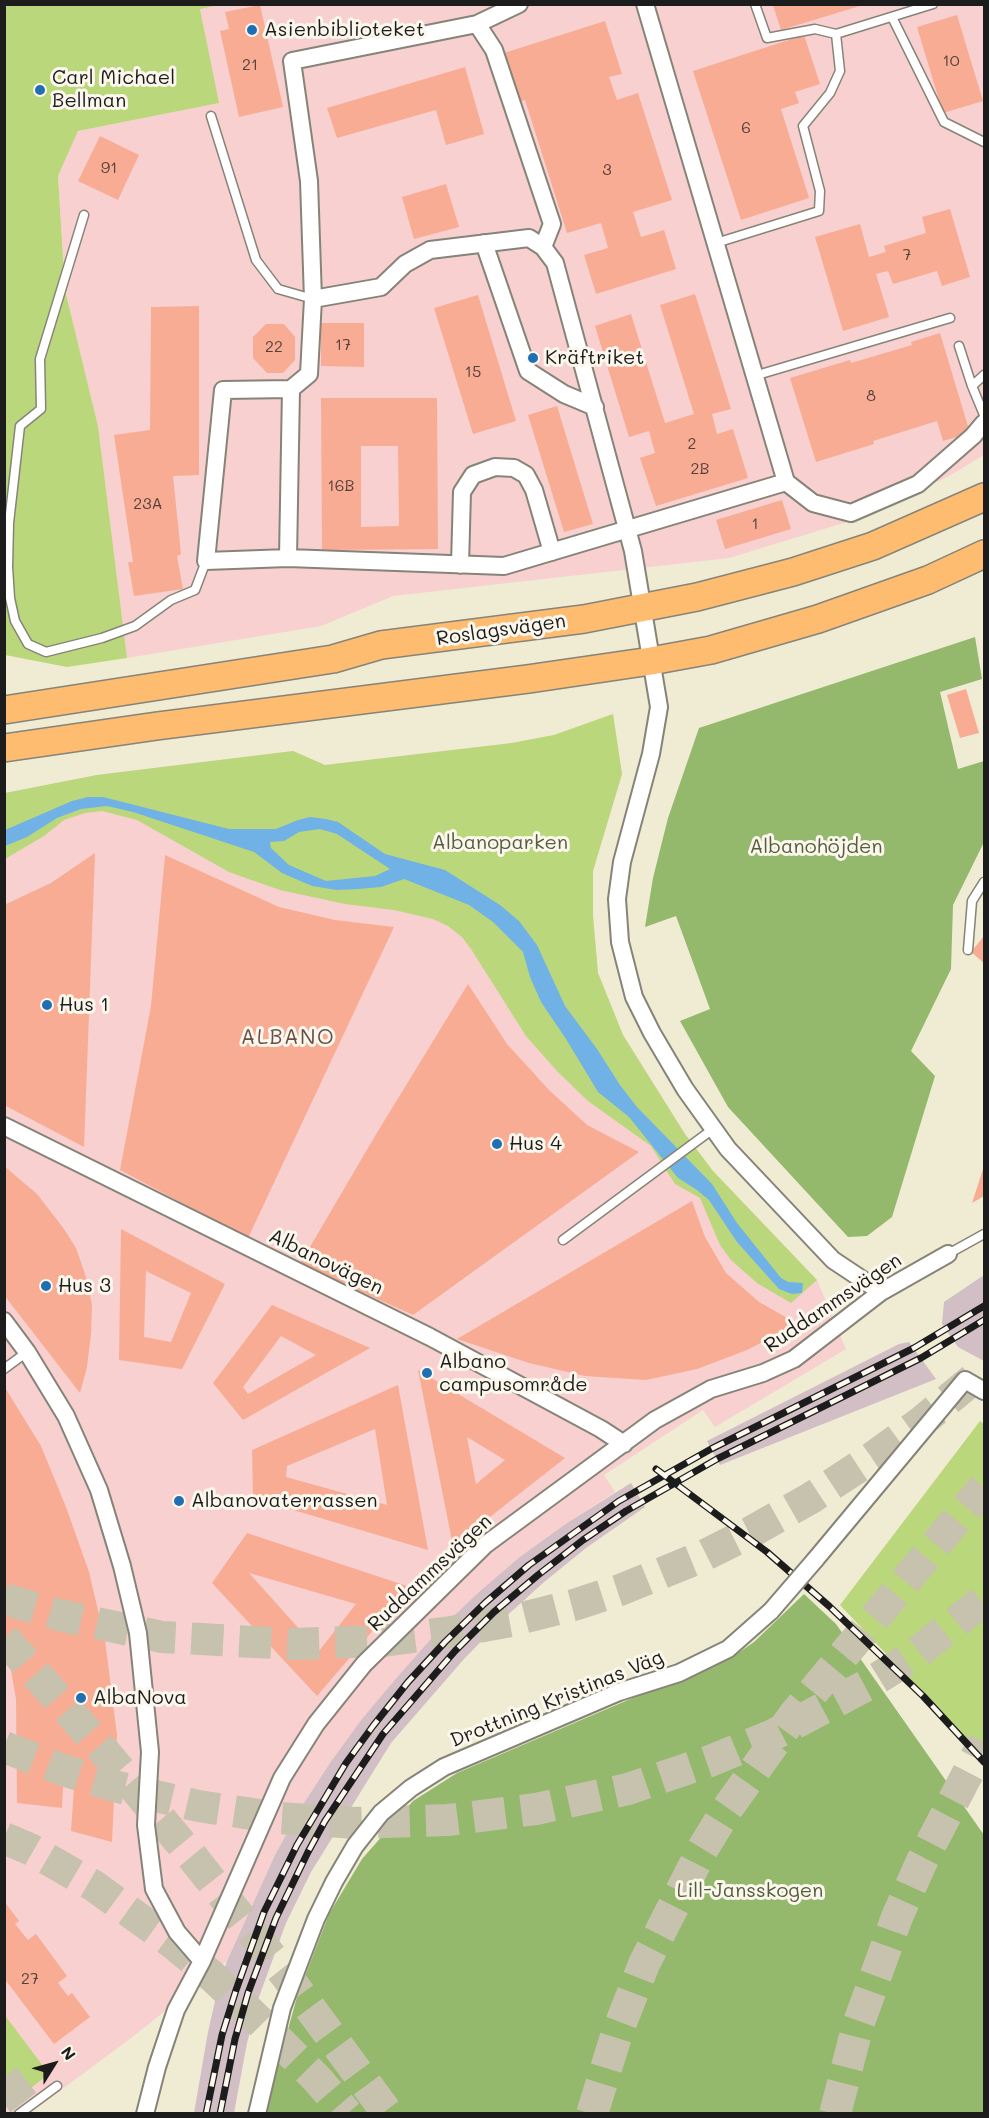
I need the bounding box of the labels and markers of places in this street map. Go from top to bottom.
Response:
place label: Asienbiblioteket [264,18,425,42]
marker: Asienbiblioteket [245,23,259,37]
place label: Carl Michael Bellman [52,66,175,113]
marker: Carl Michael Bellman [33,83,47,97]
place label: Kräftriket [545,346,644,370]
marker: Kräftriket [526,351,540,365]
place label: Hus 1 [59,993,109,1017]
marker: Hus 1 [40,998,54,1012]
place label: Hus 4 [509,1132,562,1156]
marker: Hus 4 [490,1137,504,1151]
place label: Hus 3 [58,1274,111,1298]
marker: Hus 3 [39,1279,53,1293]
place label: Albano campusområde [439,1350,588,1397]
marker: Albano campusområde [420,1366,434,1380]
place label: Albanovaterrassen [191,1489,378,1513]
marker: Albanovaterrassen [172,1494,186,1508]
place label: AlbaNova [93,1686,187,1710]
marker: AlbaNova [74,1691,88,1705]

